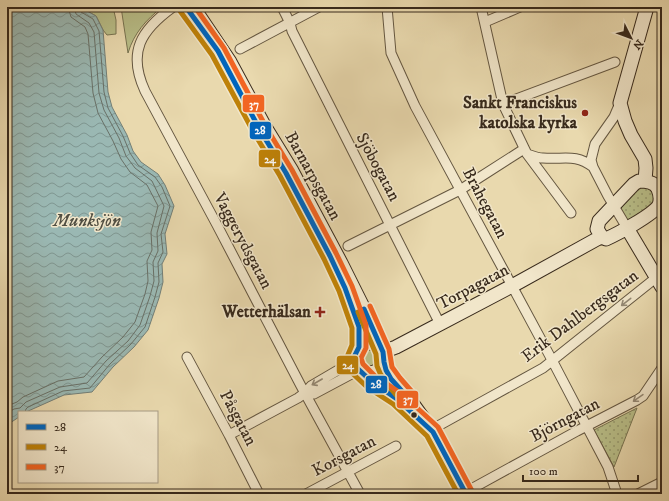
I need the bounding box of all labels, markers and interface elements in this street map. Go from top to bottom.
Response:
north arrow [611,18,651,58]
text: N [629,36,646,52]
place label: Sankt Franciskus katolska kyrka [463,92,578,134]
line badge: 37 [242,94,265,113]
text: 37 [249,98,259,112]
marker: Sankt Franciskus katolska kyrka [580,108,590,118]
line badge: 28 [249,121,272,140]
text: 28 [255,124,266,138]
street label: Barnarpsgatan [280,128,346,224]
street label: Sjöbogatan [351,129,405,205]
line badge: 24 [258,149,281,168]
text: 24 [264,153,277,167]
street label: Brahegatan [457,164,513,242]
street label: Vaggerydsgatan [208,188,278,293]
water label: Munksjön [51,210,121,232]
street label: Torpagatan [433,259,513,315]
street label: Erik Dahlbergsgatan [517,265,643,367]
one-way arrow [621,297,632,306]
place label: Wetterhälsan [221,301,311,323]
marker: Wetterhälsan [314,306,326,318]
line badge: 24 [336,355,359,375]
text: 24 [342,359,355,373]
line badge: 28 [365,375,388,394]
text: 28 [371,378,382,392]
one-way arrow [311,379,323,387]
street label: Påsgatan [214,386,262,450]
line badge: 37 [396,390,419,409]
text: 37 [403,393,413,407]
street label: Björngatan [527,393,604,447]
one-way arrow [632,395,644,403]
unlabelled marker [409,410,419,420]
legend [18,411,158,483]
text: 28 [54,420,66,435]
street label: Korsgatan [308,430,380,482]
text: 24 [54,440,68,455]
scale bar [523,457,638,483]
text: 37 [54,460,65,475]
text: 100 m [529,464,558,479]

